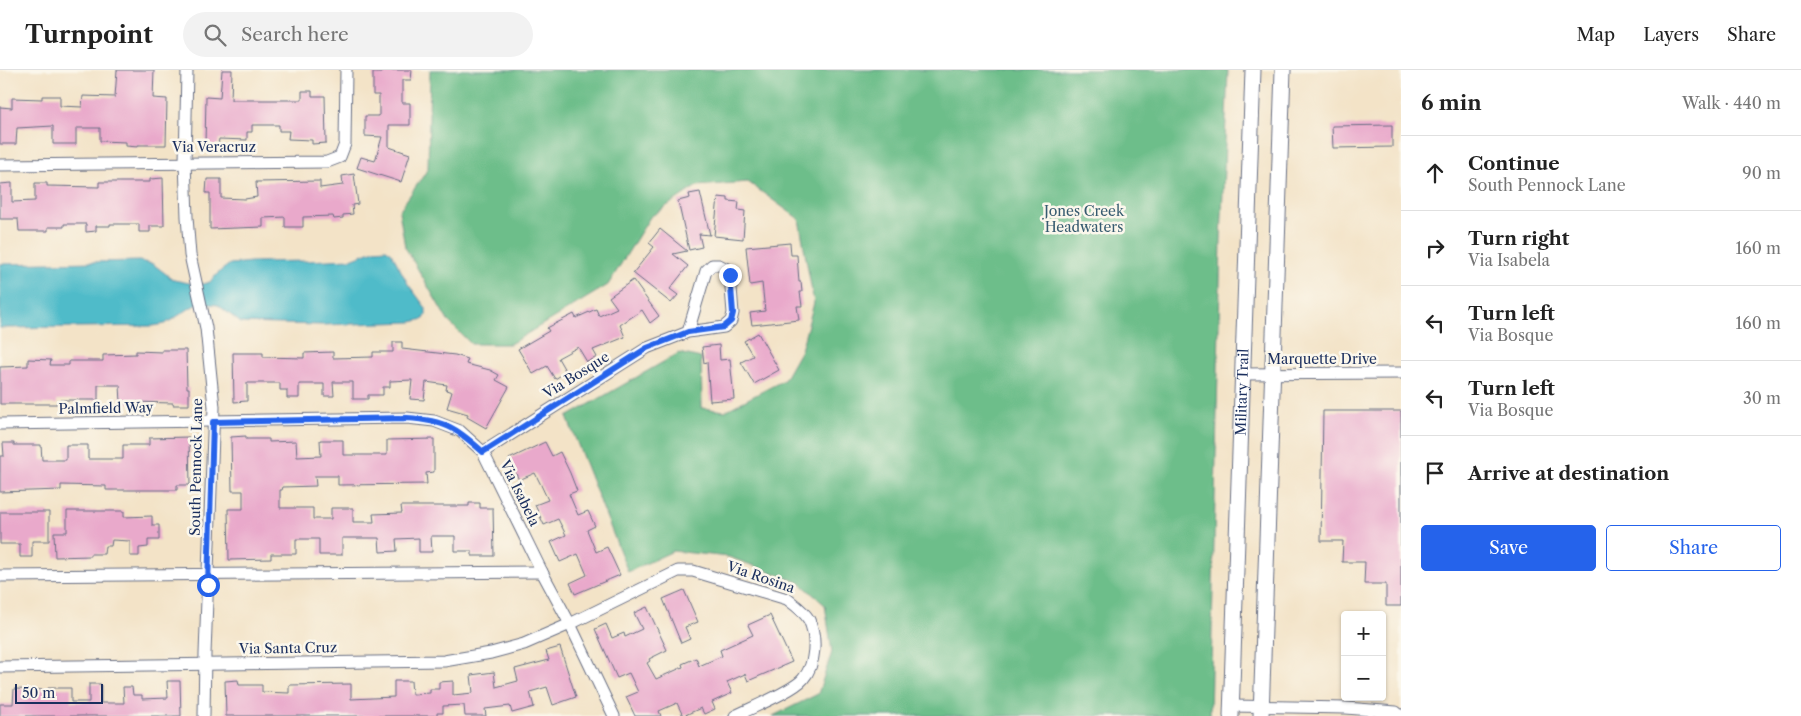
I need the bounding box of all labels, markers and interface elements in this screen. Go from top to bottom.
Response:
search box [183,12,533,57]
text: Turnpoint [25,20,153,49]
icon: search [201,21,229,49]
text: Search here [241,23,349,46]
text: Map [1577,24,1615,46]
text: Layers [1643,24,1699,46]
text: Share [1727,24,1776,46]
text: 6 min [1421,90,1482,115]
text: Walk · 440 m [1682,93,1781,113]
street label: Via Veracruz [171,138,256,156]
text: Continue [1468,152,1560,175]
icon: ahead [1421,159,1449,187]
text: 90 m [1742,163,1781,183]
text: South Pennock Lane [1468,175,1626,195]
park label: Jones Creek Headwaters [1042,202,1125,236]
text: Turn right [1468,227,1569,250]
icon: right [1421,234,1449,262]
text: 160 m [1736,238,1781,258]
text: Via Isabela [1468,250,1550,270]
route end [719,264,742,287]
text: Turn left [1468,302,1555,325]
icon: left [1421,309,1449,337]
text: 160 m [1736,313,1781,333]
text: Via Bosque [1468,325,1553,345]
street label: Via Bosque [539,347,613,403]
street label: Military Trail [1232,348,1253,436]
street label: Marquette Drive [1267,350,1377,368]
text: Turn left [1468,377,1555,400]
icon: left [1421,384,1449,412]
text: 30 m [1743,388,1781,408]
street label: Palmfield Way [58,398,154,418]
street label: South Pennock Lane [186,398,206,536]
text: Via Bosque [1468,400,1553,420]
street label: Via Isabela [496,456,544,530]
icon: arrive [1421,459,1449,487]
text: Arrive at destination [1468,462,1669,485]
button: Save [1421,525,1596,571]
button: Share [1606,525,1781,571]
street label: Via Rosina [724,557,798,597]
route start [197,574,220,597]
map controls [1341,611,1386,701]
button: + [1341,611,1386,656]
street label: Via Santa Cruz [238,638,337,658]
button: − [1341,656,1386,701]
scale bar [15,681,102,704]
text: 50 m [22,684,55,702]

